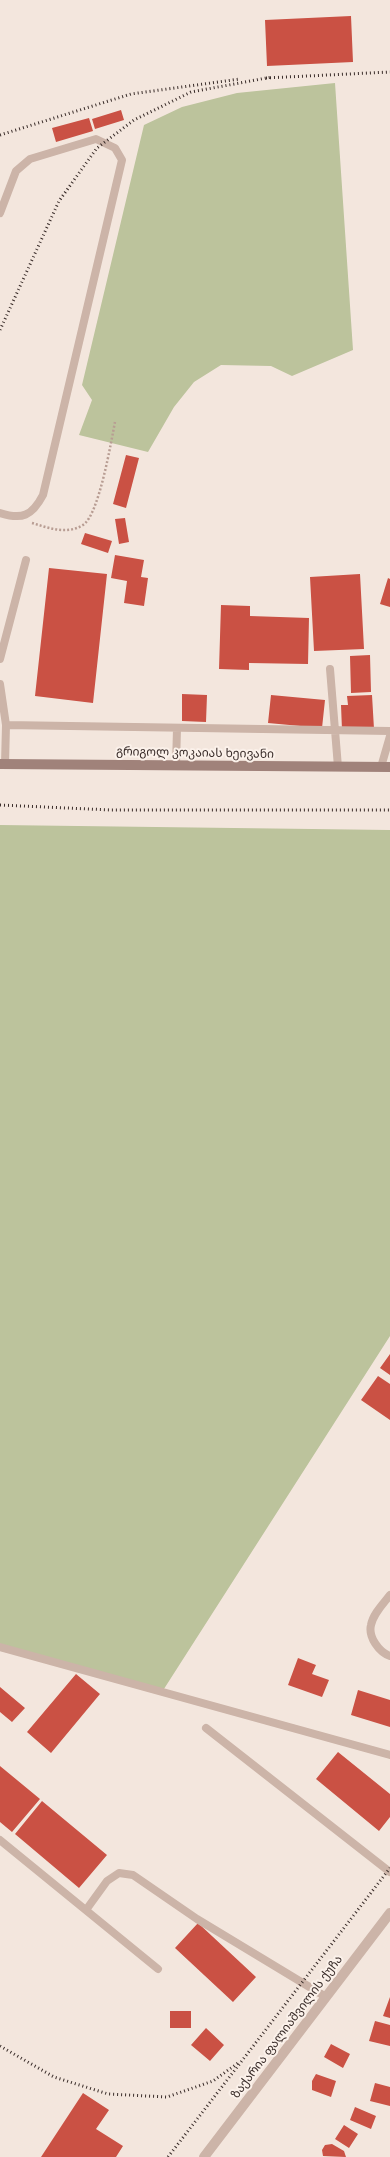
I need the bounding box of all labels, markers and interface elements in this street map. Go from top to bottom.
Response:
street label: გრიგოლ კოკაიას ხეივანი [116,744,274,762]
street label: ზაქარია ფალიაშვილის ქუჩა [228,1953,346,2101]

